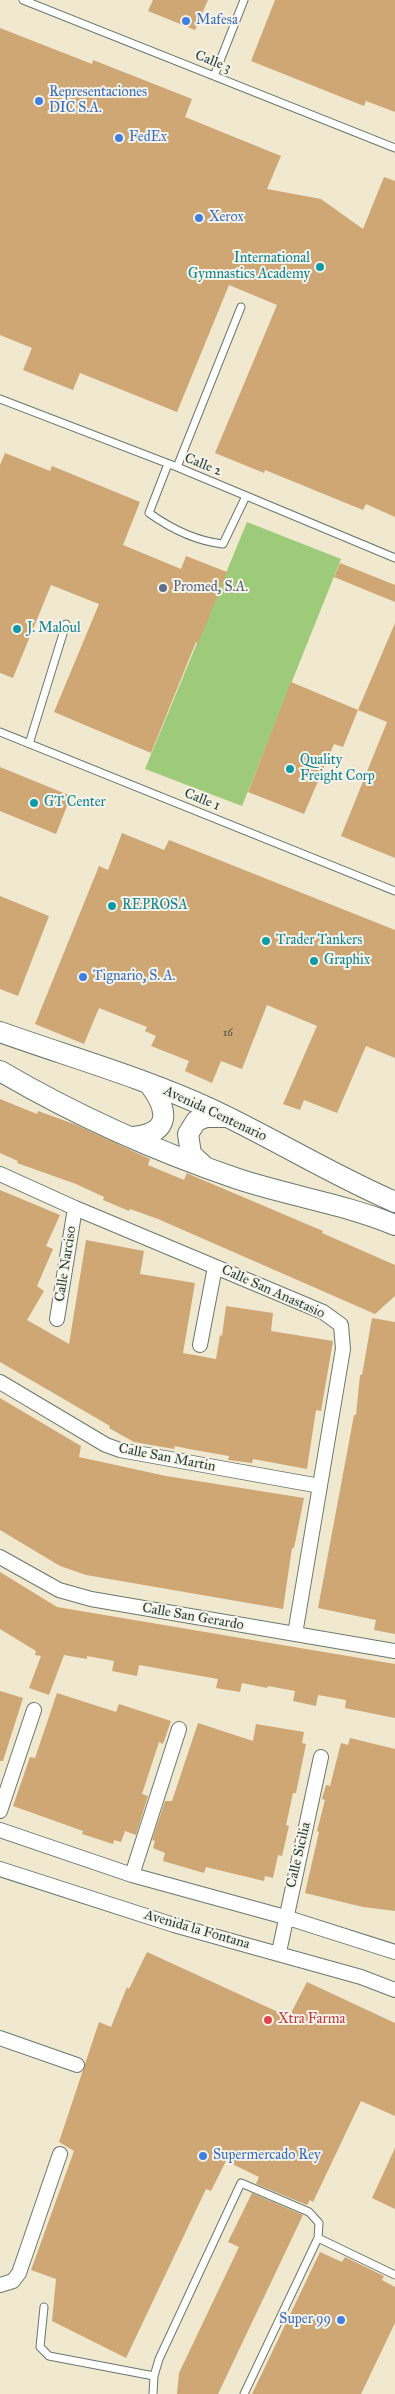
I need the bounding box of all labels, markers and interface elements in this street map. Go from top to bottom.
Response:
place label: Mafesa [196,13,238,29]
marker: Mafesa [180,15,192,27]
street label: Calle 3 [193,47,233,77]
place label: Representaciones DIC S.A. [49,85,147,118]
marker: Representaciones DIC S.A. [33,95,45,107]
place label: FedEx [129,130,167,146]
marker: FedEx [113,132,125,144]
place label: Xerox [209,210,244,226]
marker: Xerox [193,212,205,224]
place label: International Gymnastics Academy [188,251,310,284]
marker: International Gymnastics Academy [314,261,326,273]
street label: Calle 2 [182,450,224,480]
place label: Promed, S.A. [173,580,248,596]
marker: Promed, S.A. [157,582,169,594]
place label: J. Maloul [27,621,81,637]
marker: J. Maloul [11,623,23,635]
place label: Quality Freight Corp [300,753,375,786]
marker: Quality Freight Corp [284,763,296,775]
street label: Calle 1 [182,785,222,815]
place label: GT Center [44,795,106,811]
marker: GT Center [28,797,40,809]
place label: REPROSA [122,898,188,914]
marker: REPROSA [106,900,118,912]
place label: Trader Tankers [276,933,362,949]
marker: Trader Tankers [260,935,272,947]
place label: Graphix [324,953,370,969]
marker: Graphix [308,955,320,967]
place label: Tignario, S. A. [93,969,176,985]
marker: Tignario, S. A. [77,971,89,983]
house number: 16 [223,1026,233,1040]
street label: Avenida Centenario [161,1083,269,1145]
street label: Calle Narciso [52,1225,80,1303]
street label: Calle San Anastasio [219,1262,327,1322]
street label: Calle San Martin [117,1440,217,1476]
street label: Calle San Gerardo [141,1600,245,1634]
street label: Calle Sicilia [283,1820,315,1890]
street label: Avenida la Fontana [142,1907,252,1953]
place label: Xtra Farma [278,2012,345,2028]
marker: Xtra Farma [262,2014,274,2026]
place label: Supermercado Rey [213,2148,320,2164]
marker: Supermercado Rey [197,2150,209,2162]
place label: Super 99 [279,2312,331,2328]
marker: Super 99 [335,2314,347,2326]

